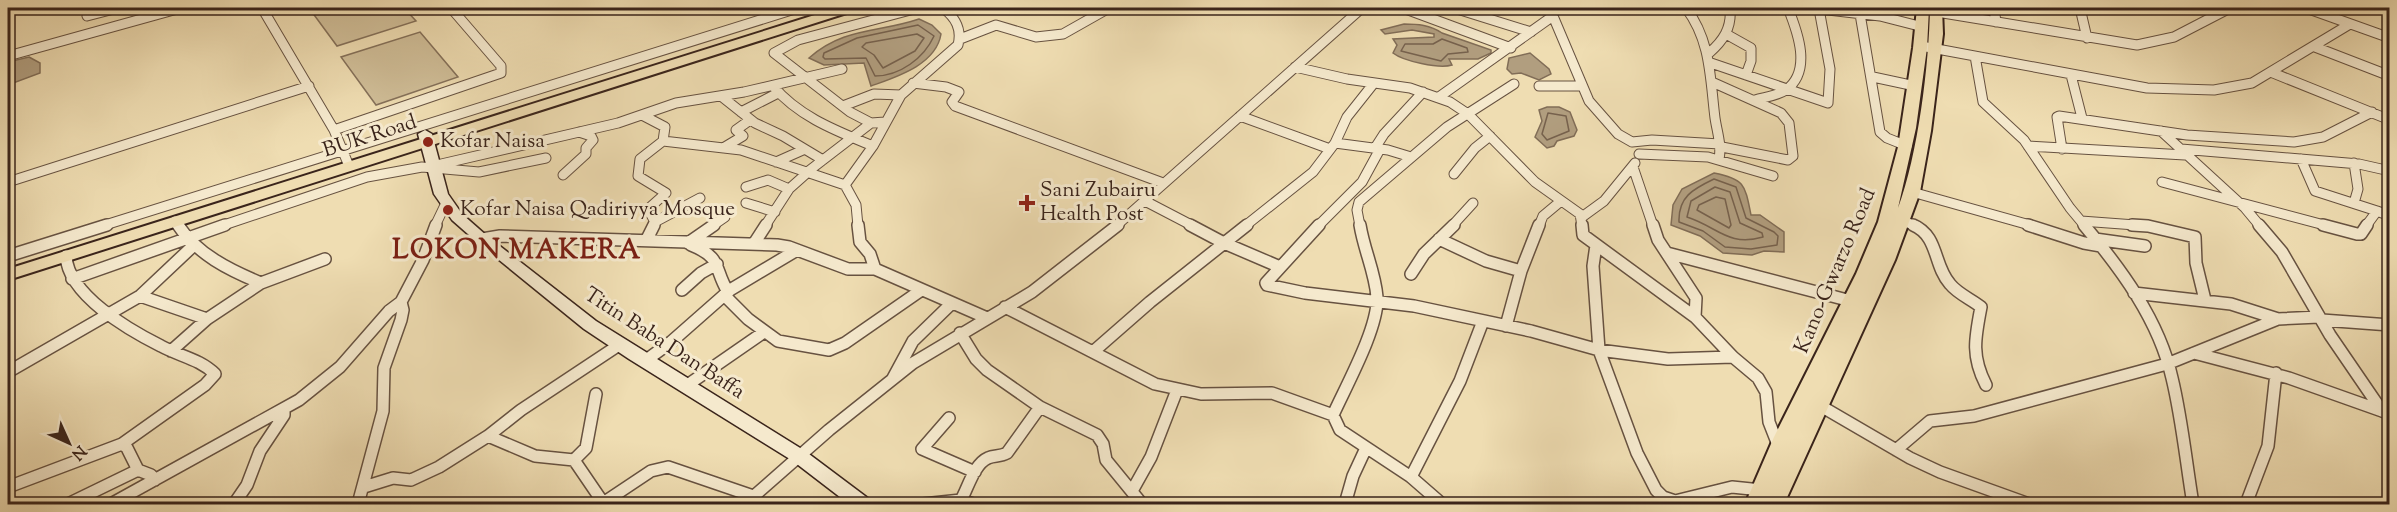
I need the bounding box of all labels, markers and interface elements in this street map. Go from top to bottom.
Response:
street label: BUK Road [319,108,421,166]
place label: Kofar Naisa [440,127,545,157]
marker: Kofar Naisa [421,135,435,149]
place label: Sani Zubairu Health Post [1040,176,1156,230]
street label: Kano-Gwarzo Road [1788,184,1884,358]
marker: Sani Zubairu Health Post [1018,194,1036,212]
place label: Kofar Naisa Qadiriyya Mosque [460,195,735,225]
marker: Kofar Naisa Qadiriyya Mosque [441,203,455,217]
district label: LOKON MAKERA [392,232,642,271]
street label: Titin Baba Dan Baffa [578,281,751,408]
north arrow [39,413,99,473]
text: N [65,439,90,465]

